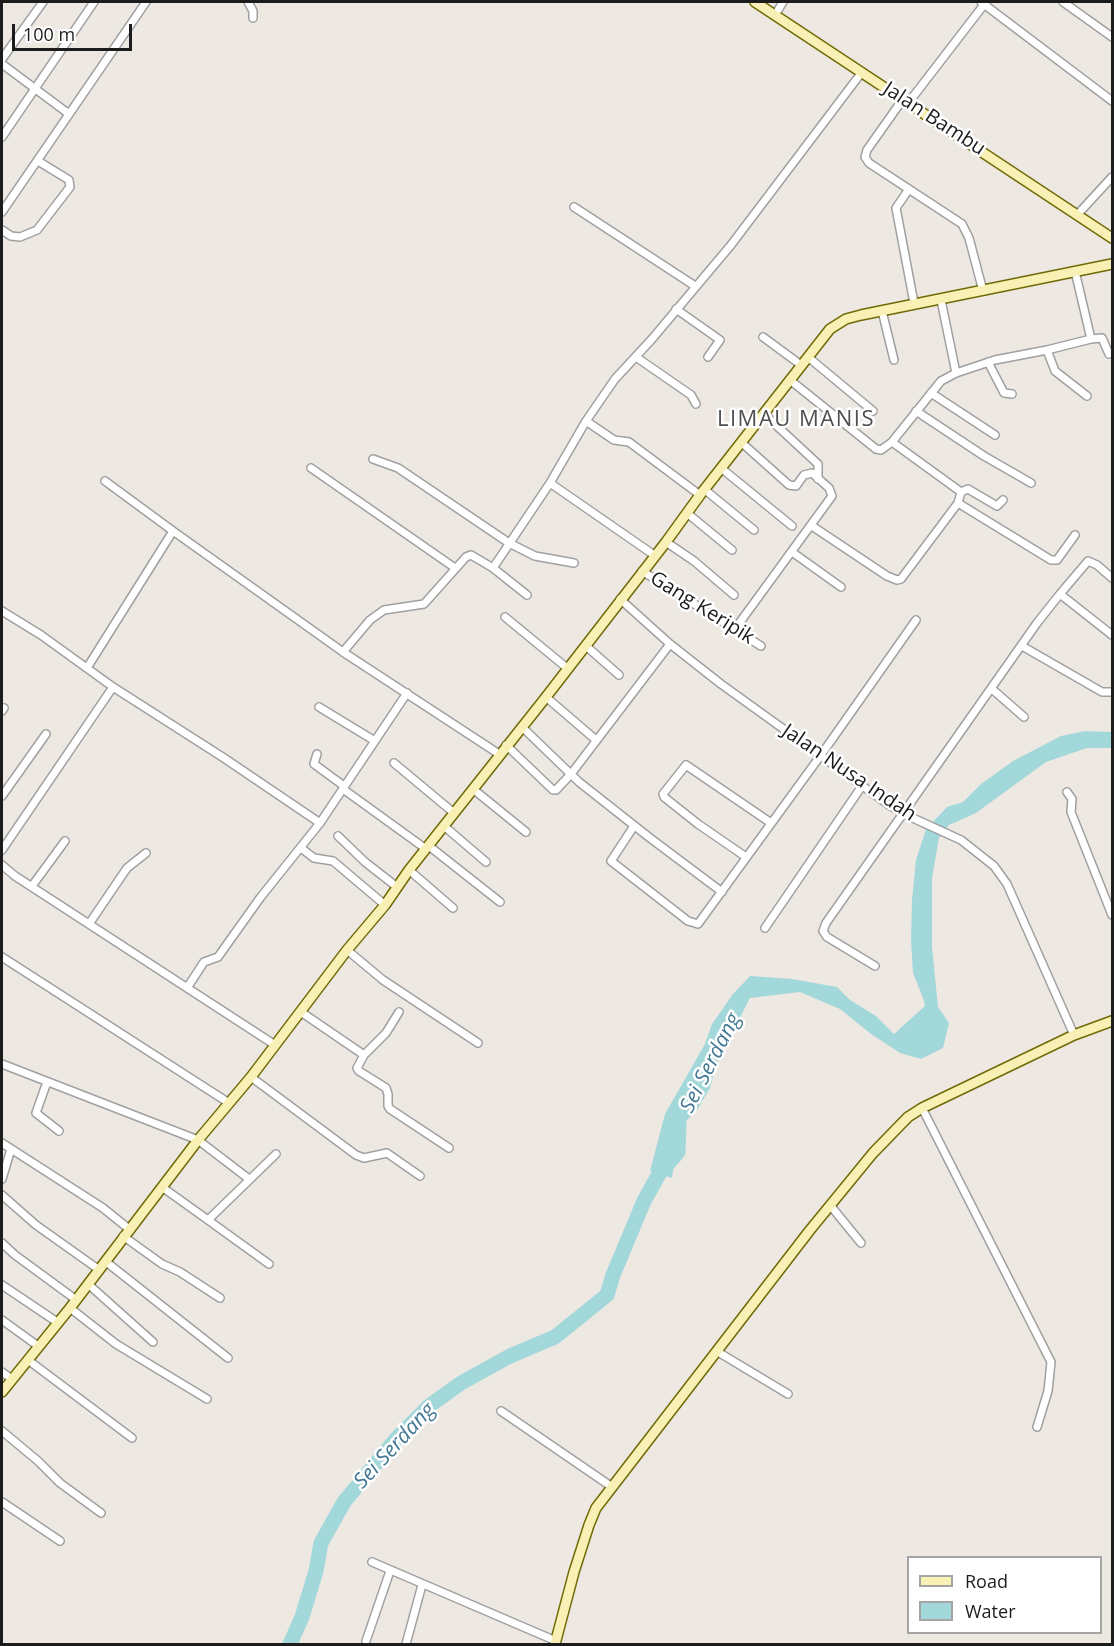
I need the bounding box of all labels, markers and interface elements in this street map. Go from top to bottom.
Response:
scale bar [15,12,135,50]
text: 100 m [23,22,75,46]
street label: Jalan Bambu [878,77,990,161]
district label: LIMAU MANIS [717,407,875,433]
street label: Gang Keripik [645,566,759,650]
street label: Jalan Nusa Indah [777,719,921,827]
water label: Sei Serdang [675,1009,747,1117]
water label: Sei Serdang [349,1398,441,1494]
legend [907,1556,1102,1634]
text: Road [965,1569,1008,1593]
text: Water [965,1599,1016,1623]

